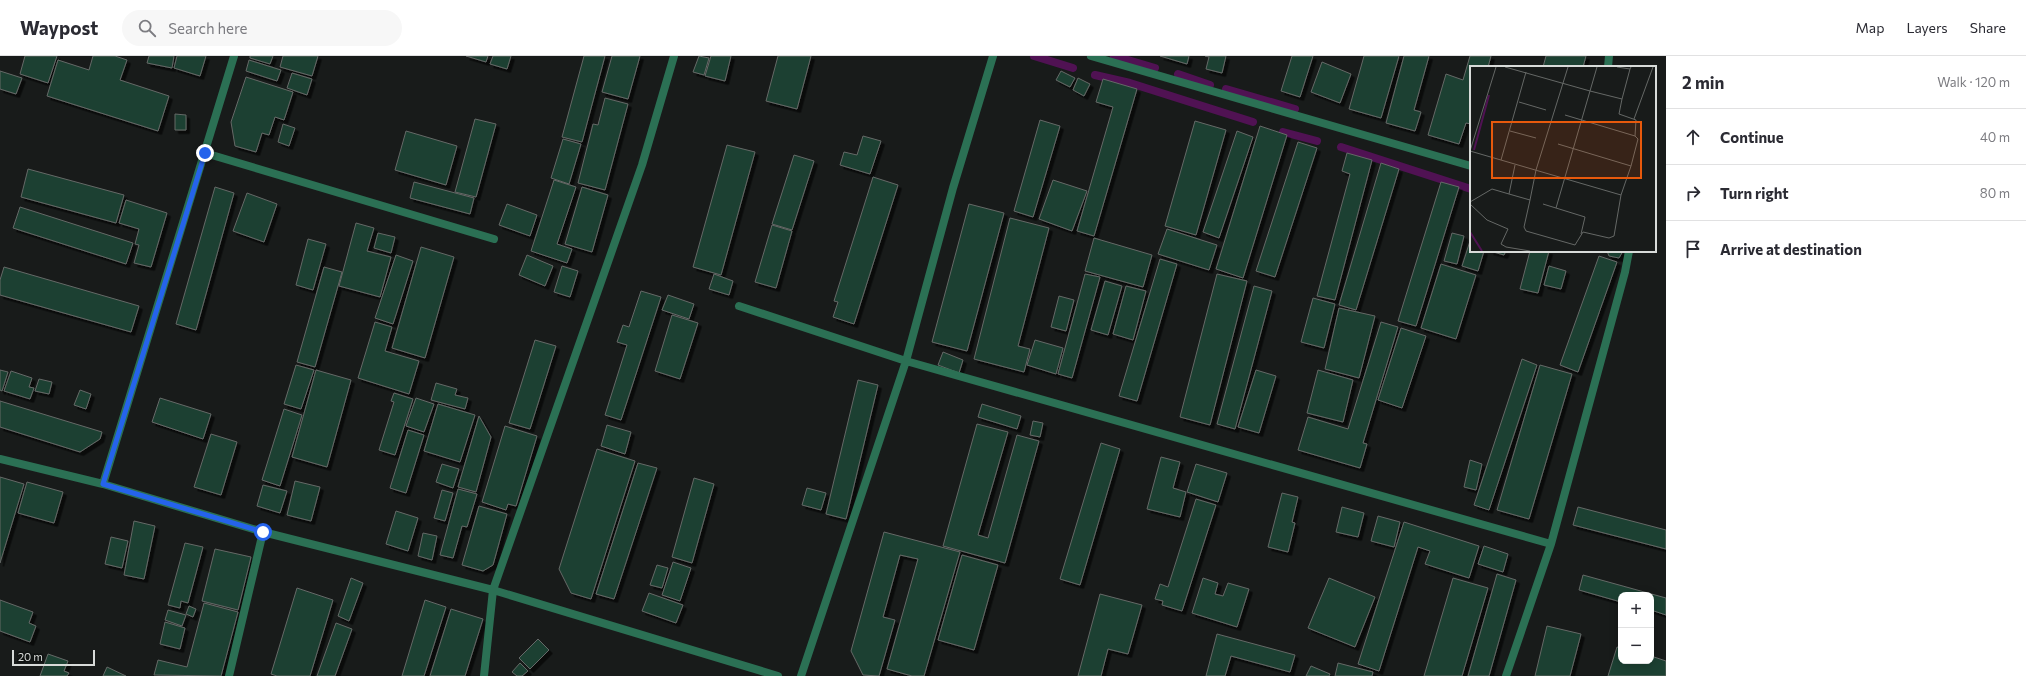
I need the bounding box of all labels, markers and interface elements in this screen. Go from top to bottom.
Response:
search box [122,10,402,46]
text: Waypost [20,16,98,39]
icon: search [136,17,158,39]
text: Search here [168,19,248,37]
text: Map [1856,19,1884,36]
text: Layers [1906,19,1948,36]
text: Share [1970,19,2006,36]
inset map [1470,66,1656,252]
text: 2 min [1682,72,1724,93]
text: Walk · 120 m [1937,74,2010,90]
icon: ahead [1682,126,1704,148]
text: Continue [1720,128,1784,146]
text: 40 m [1980,129,2010,145]
route end [196,144,214,162]
icon: right [1682,182,1704,204]
text: Turn right [1720,184,1789,202]
text: 80 m [1980,185,2010,201]
icon: arrive [1682,238,1704,260]
text: Arrive at destination [1720,240,1862,258]
route start [254,523,272,541]
map controls [1618,592,1654,664]
button: + [1618,592,1654,628]
button: − [1618,628,1654,664]
scale bar [12,648,95,667]
text: 20 m [18,650,43,663]

